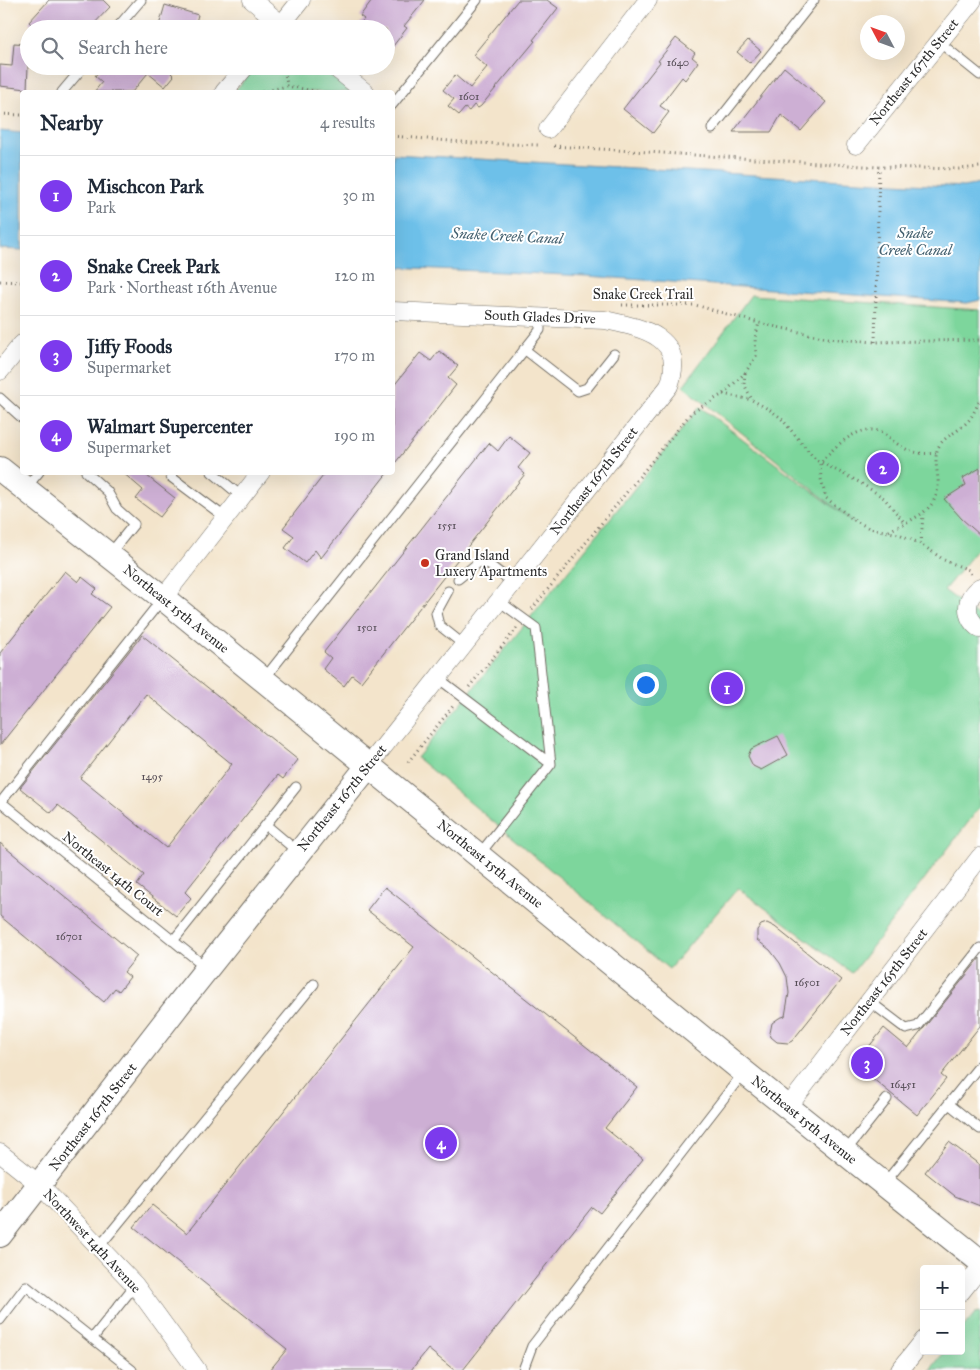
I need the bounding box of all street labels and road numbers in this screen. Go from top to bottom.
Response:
street label: Northeast 167th Street [866,15,962,129]
street label: Snake Creek Trail [593,286,694,303]
street label: South Glades Drive [484,307,596,327]
street label: Northeast 167th Street [547,424,641,538]
street label: Northeast 15th Avenue [120,561,232,657]
street label: Northeast 167th Street [294,741,390,855]
street label: Northeast 15th Avenue [434,816,546,912]
street label: Northeast 14th Court [59,828,167,920]
street label: Northeast 165th Street [837,925,931,1039]
street label: Northeast 167th Street [46,1060,140,1174]
street label: Northeast 15th Avenue [748,1072,860,1168]
street label: Northwest 14th Avenue [40,1186,145,1297]

